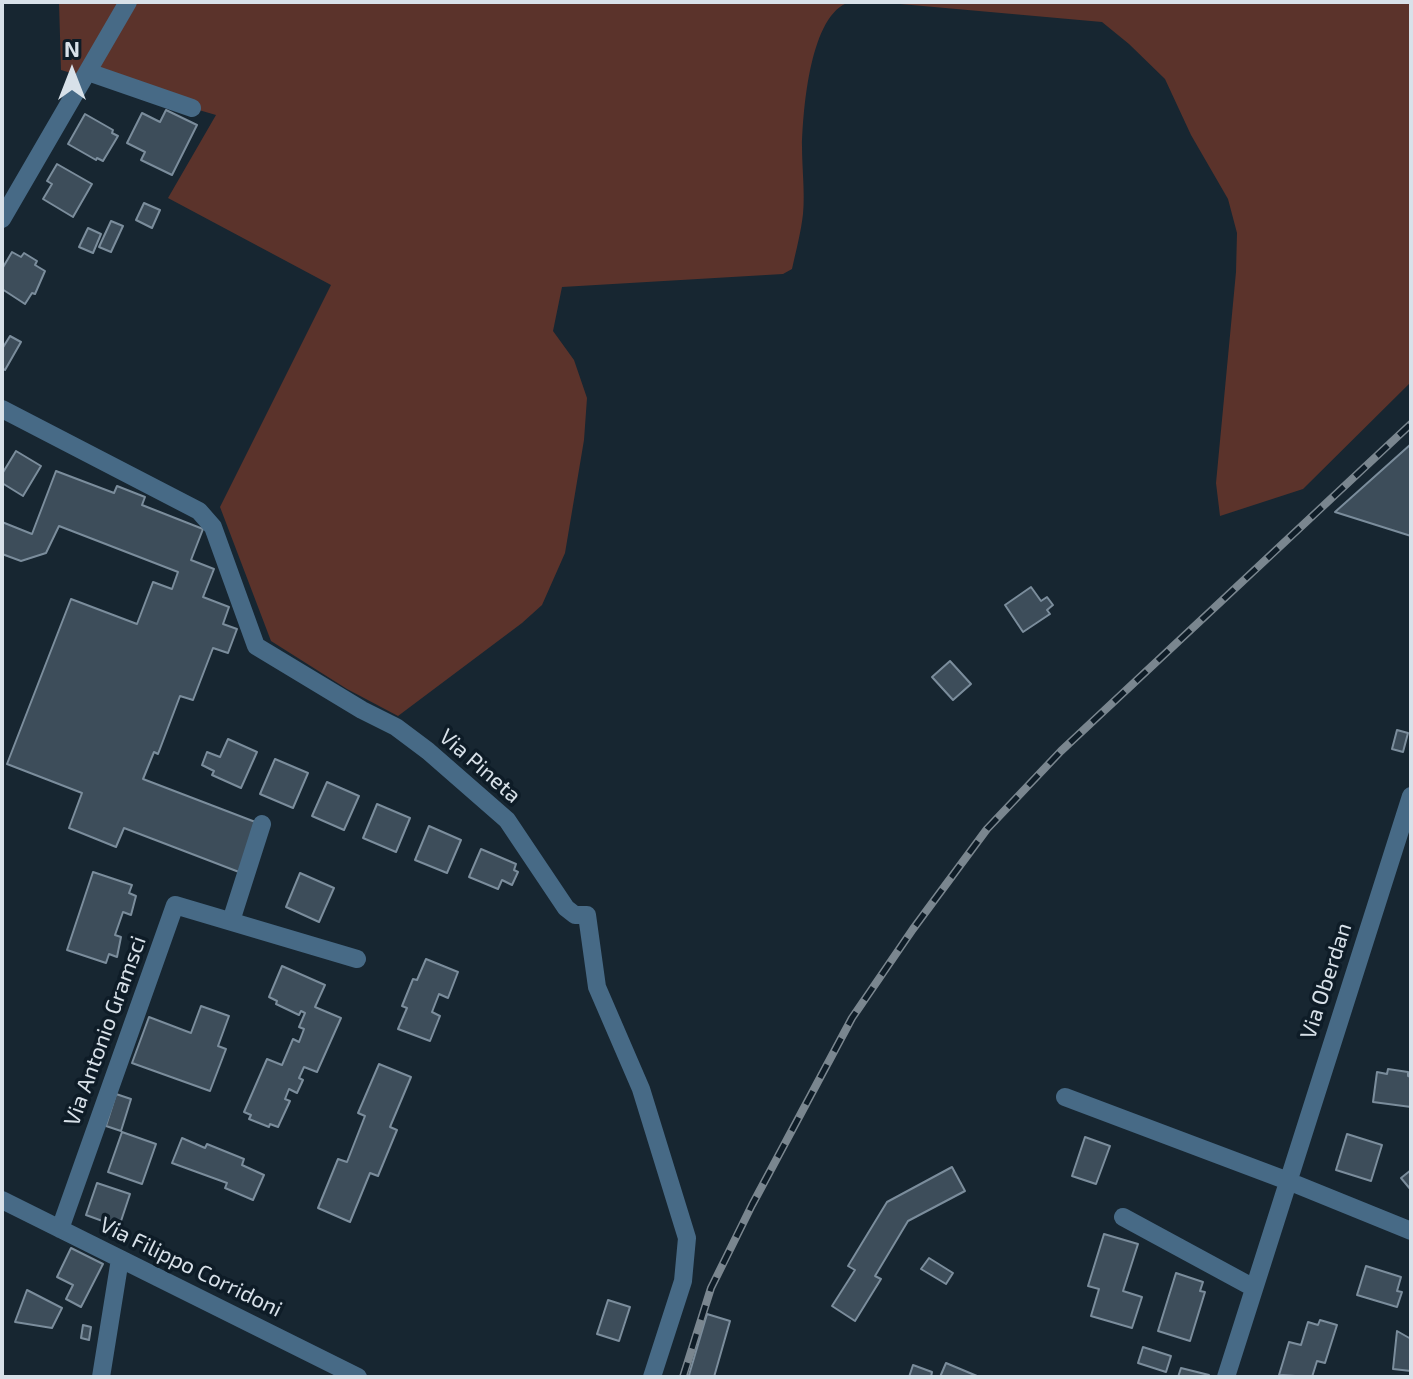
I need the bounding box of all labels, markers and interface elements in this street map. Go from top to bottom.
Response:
north arrow [32,32,112,112]
text: N [64,35,80,61]
street label: Via Pineta [434,723,526,809]
street label: Via Oberdan [1295,919,1357,1043]
street label: Via Antonio Gramsci [58,932,152,1130]
street label: Via Filippo Corridoni [96,1211,286,1323]

